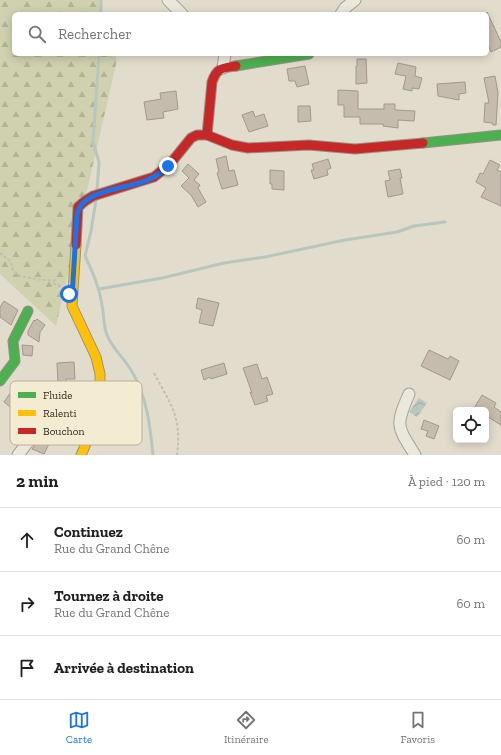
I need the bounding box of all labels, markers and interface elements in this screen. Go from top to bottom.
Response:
search box [12,12,489,56]
icon: search [26,23,48,45]
text: Rechercher [58,25,132,43]
route end [159,157,177,175]
route start [60,285,78,303]
legend [10,381,142,445]
text: Fluide [43,389,73,402]
text: Ralenti [43,407,77,420]
map controls [453,407,489,443]
button: locate [453,407,489,443]
text: Bouchon [43,425,85,438]
text: 2 min [16,471,58,491]
text: À pied · 120 m [408,474,485,489]
text: Continuez [54,523,123,541]
icon: ahead [16,529,38,551]
text: 60 m [456,532,485,547]
text: Rue du Grand Chêne [54,541,169,556]
text: Tournez à droite [54,587,164,605]
icon: right [16,593,38,615]
text: 60 m [456,596,485,611]
text: Rue du Grand Chêne [54,605,169,620]
icon: arrive [16,657,38,679]
text: Arrivée à destination [54,659,194,677]
tab: Carte [66,709,92,746]
tab: Itinéraire [224,709,269,746]
tab: Favoris [400,709,435,746]

